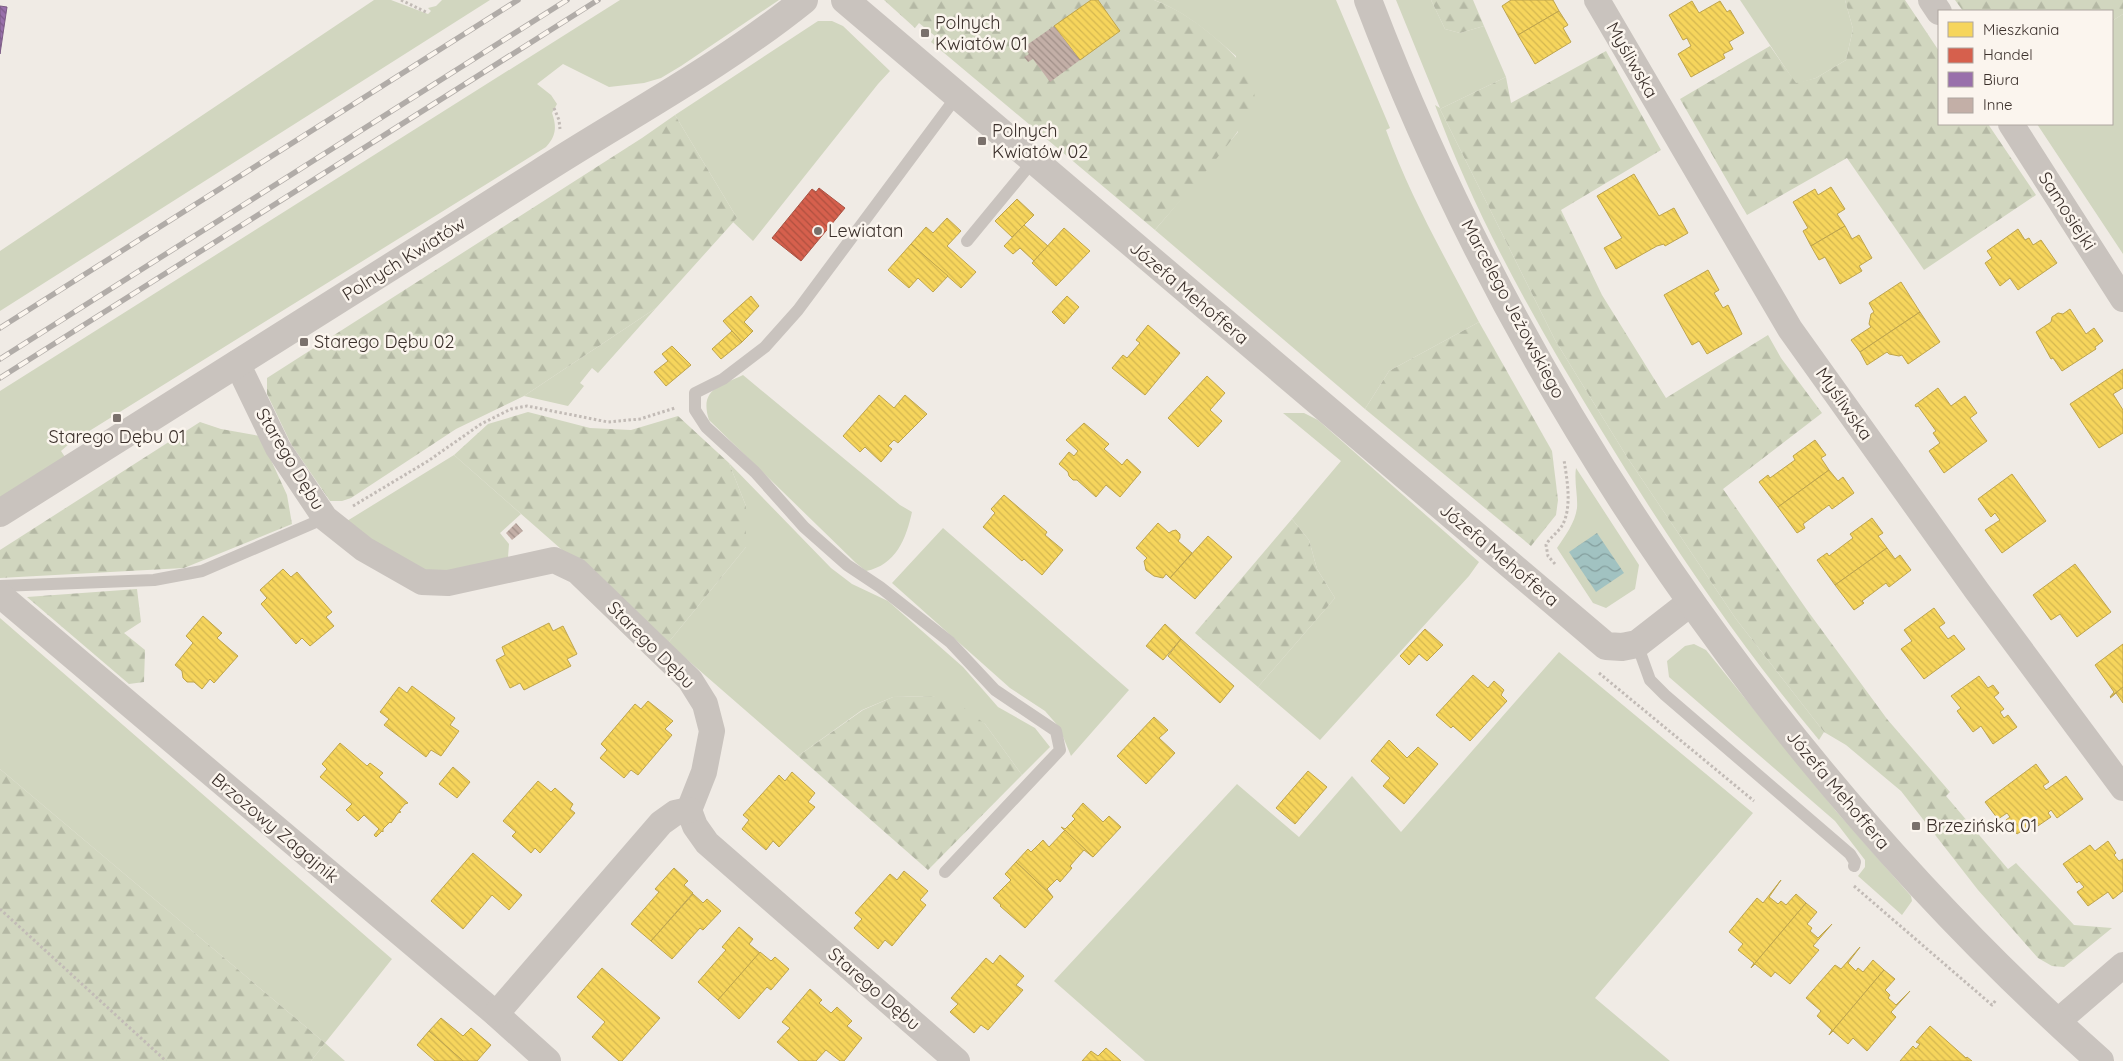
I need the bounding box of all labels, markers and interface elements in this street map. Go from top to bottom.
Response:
legend [1938,10,2113,125]
place label: Polnych Kwiatów 01 [935,11,1028,55]
street label: Myśliwska [1601,18,1663,102]
text: Mieszkania [1983,20,2059,39]
marker: Polnych Kwiatów 01 [919,27,931,39]
text: Handel [1983,45,2033,64]
text: Biura [1983,70,2019,89]
text: Inne [1983,95,2013,114]
place label: Polnych Kwiatów 02 [992,119,1088,163]
marker: Polnych Kwiatów 02 [976,135,988,147]
street label: Samosiejki [2034,167,2101,254]
street label: Polnych Kwiatów [338,211,470,306]
street label: Marcelego Jeżowskiego [1456,215,1570,402]
place label: Lewiatan [828,219,903,242]
marker: Lewiatan [812,225,824,237]
street label: Józefa Mehoffera [1125,236,1254,349]
place label: Starego Dębu 02 [314,330,454,353]
marker: Starego Dębu 02 [298,336,310,348]
street label: Myśliwska [1811,363,1878,445]
street label: Starego Dębu [251,404,330,514]
marker: Starego Dębu 01 [111,412,123,424]
place label: Starego Dębu 01 [48,425,186,448]
street label: Józefa Mehoffera [1435,498,1564,611]
street label: Starego Dębu [603,596,700,693]
street label: Józefa Mehoffera [1782,725,1895,854]
street label: Brzozowy Zagajnik [207,768,344,888]
place label: Brzezińska 01 [1926,814,2037,837]
marker: Brzezińska 01 [1910,820,1922,832]
street label: Starego Dębu [823,942,925,1035]

